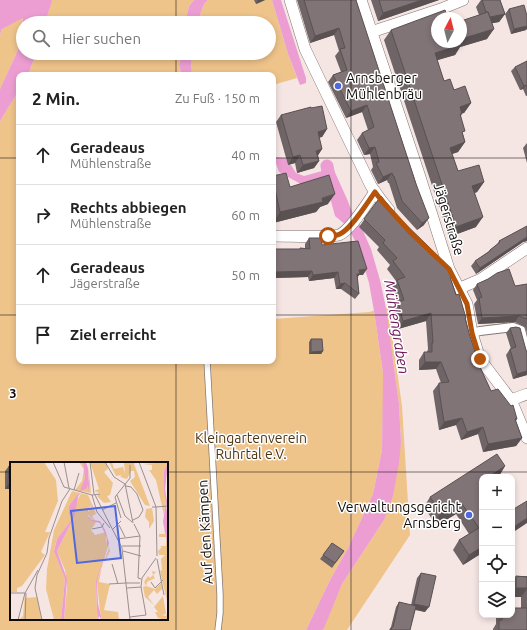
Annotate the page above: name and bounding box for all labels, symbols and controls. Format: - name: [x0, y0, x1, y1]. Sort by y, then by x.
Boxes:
- north arrow: [431, 12, 467, 48]
- search box: [16, 16, 276, 60]
- icon: search: [30, 27, 52, 49]
- text: Hier suchen: [62, 30, 141, 47]
- place label: Arnsberger Mühlenbräu: [346, 70, 422, 102]
- marker: Arnsberger Mühlenbräu: [333, 81, 343, 91]
- text: 2 Min.: [32, 89, 80, 108]
- text: Zu Fuß · 150 m: [175, 91, 260, 105]
- text: Geradeaus: [70, 139, 145, 156]
- icon: ahead: [32, 144, 54, 166]
- text: 40 m: [231, 148, 260, 162]
- text: Mühlenstraße: [70, 156, 152, 170]
- street label: Jägerstraße: [430, 181, 468, 257]
- text: Rechts abbiegen: [70, 199, 187, 216]
- icon: right: [32, 204, 54, 226]
- text: 60 m: [231, 208, 260, 222]
- text: Mühlenstraße: [70, 216, 152, 230]
- route start: [319, 227, 337, 245]
- text: Geradeaus: [70, 259, 145, 276]
- icon: ahead: [32, 264, 54, 286]
- text: 50 m: [231, 268, 260, 282]
- text: Jägerstraße: [70, 276, 140, 290]
- water label: Mühlengraben: [381, 279, 413, 375]
- icon: arrive: [32, 324, 54, 346]
- text: Ziel erreicht: [70, 326, 156, 343]
- route end: [471, 350, 489, 368]
- text: 3: [9, 386, 17, 400]
- park label: Kleingartenverein Ruhrtal e.V.: [195, 430, 307, 462]
- inset map: [10, 462, 168, 620]
- map controls: [479, 474, 515, 618]
- button: +: [479, 474, 515, 510]
- street label: Auf den Kämpen: [194, 479, 216, 585]
- place label: Verwaltungsgericht Arnsberg: [337, 499, 461, 531]
- marker: Verwaltungsgericht Arnsberg: [464, 510, 474, 520]
- button: −: [479, 510, 515, 546]
- button: locate: [479, 546, 515, 582]
- button: layers: [479, 582, 515, 618]

